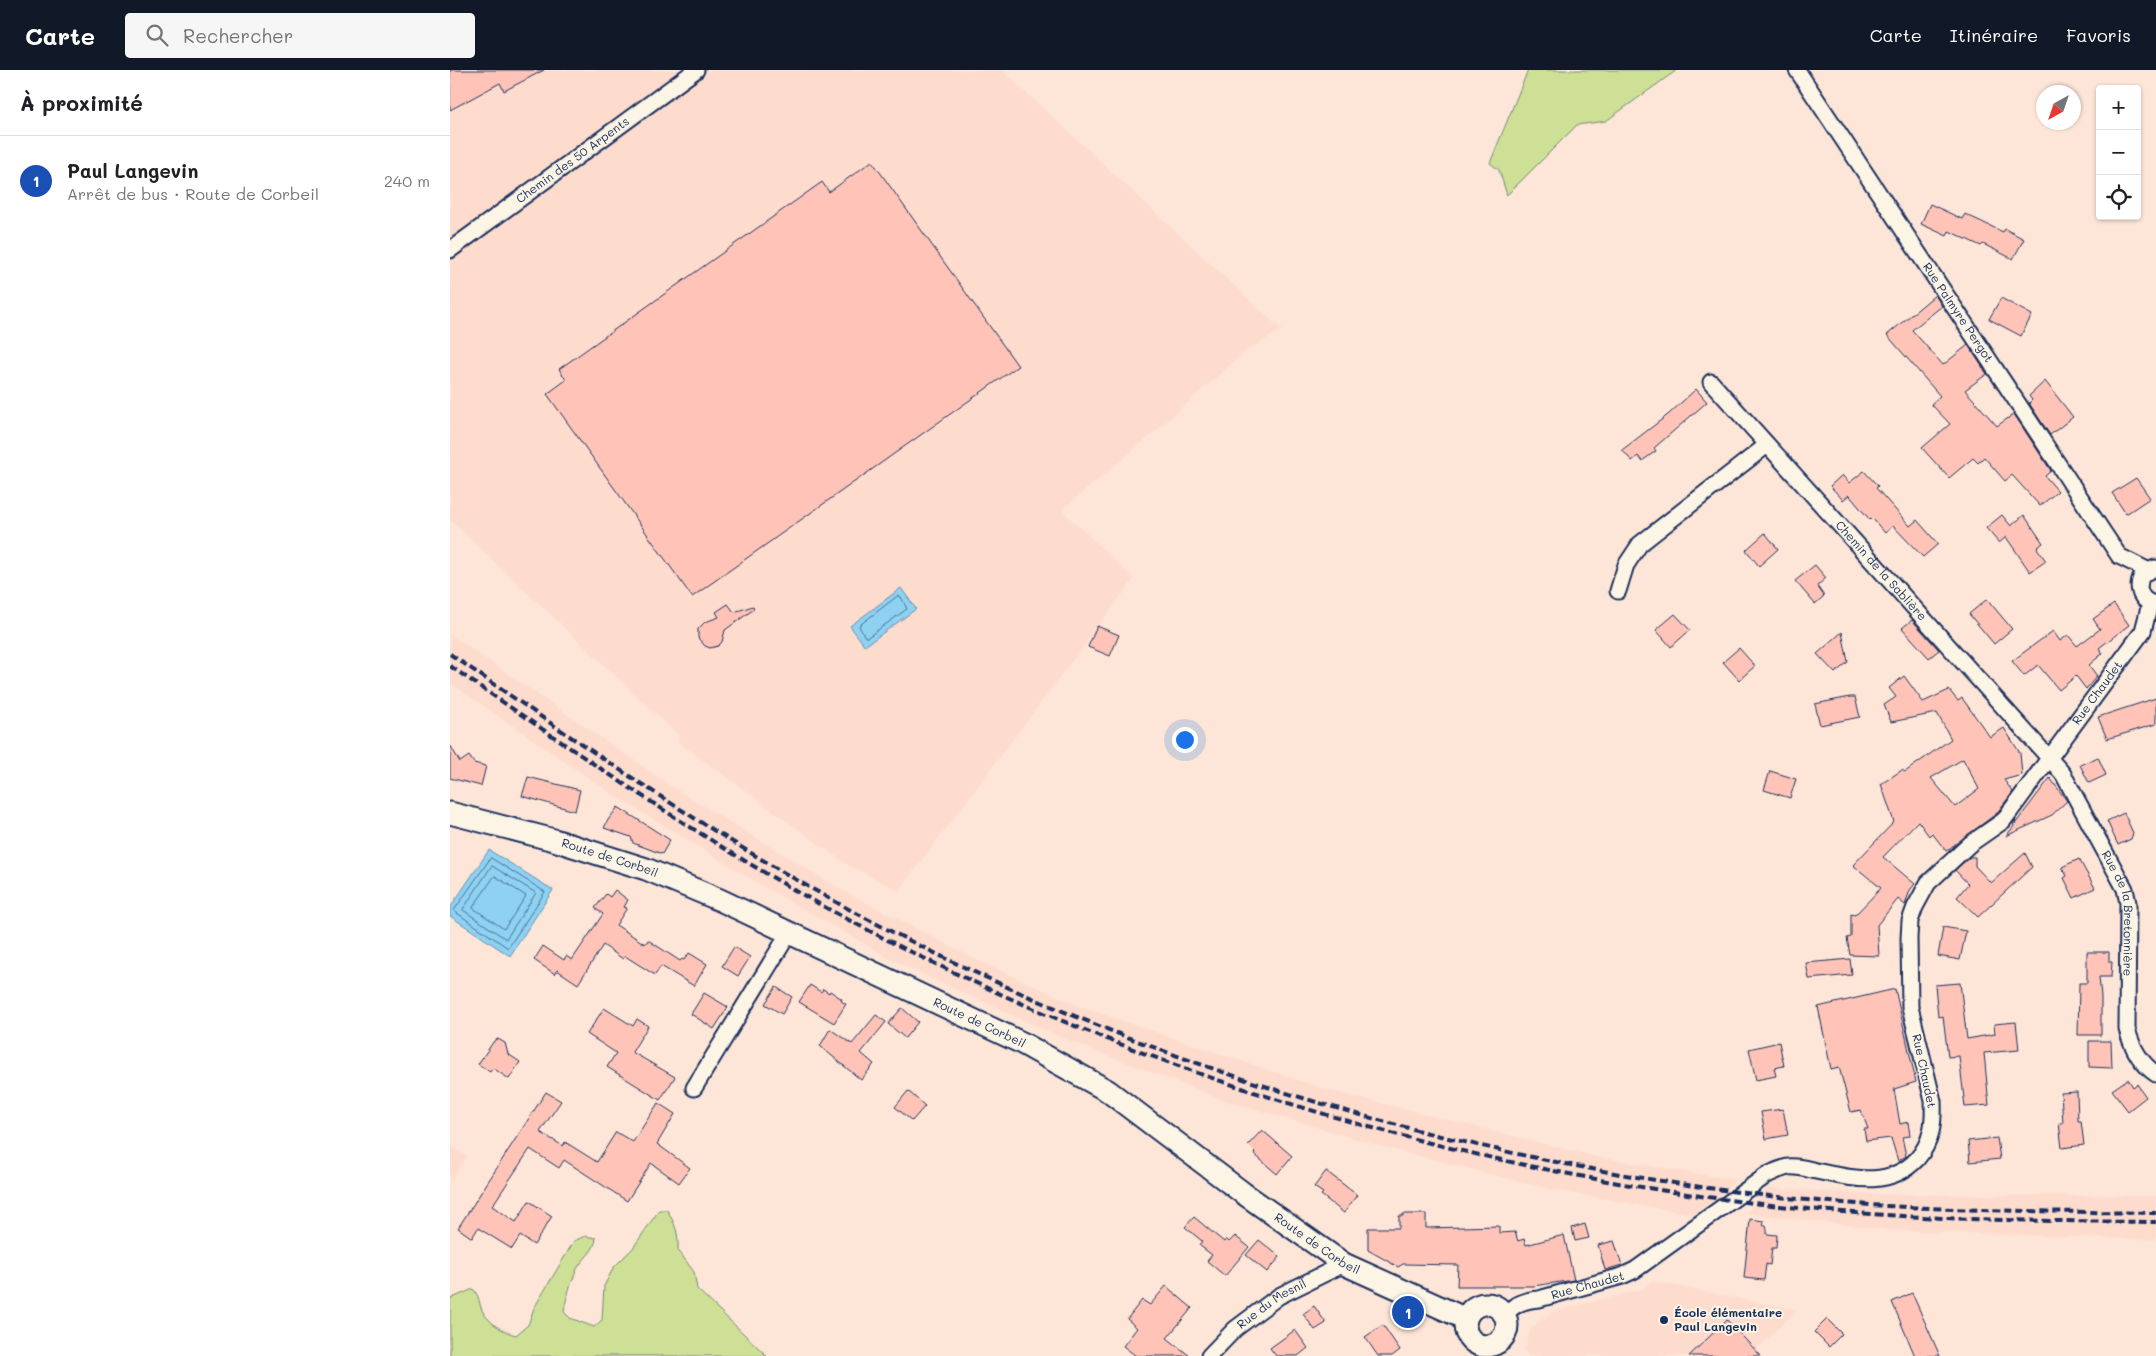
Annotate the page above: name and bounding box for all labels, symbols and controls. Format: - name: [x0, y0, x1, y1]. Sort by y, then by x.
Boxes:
- search box: [125, 13, 475, 58]
- text: Carte: [25, 20, 95, 51]
- icon: search: [143, 21, 171, 49]
- text: Rechercher: [183, 23, 293, 48]
- text: Carte: [1870, 23, 1922, 47]
- text: Itinéraire: [1950, 23, 2038, 47]
- text: Favoris: [2066, 23, 2131, 47]
- north arrow: [2036, 85, 2081, 130]
- map controls: [2096, 85, 2141, 220]
- button: +: [2096, 85, 2141, 130]
- text: À proximité: [20, 89, 143, 116]
- street label: Chemin des 50 Arpents: [512, 113, 632, 206]
- button: −: [2096, 130, 2141, 175]
- text: Paul Langevin: [67, 158, 198, 183]
- text: 1: [32, 170, 40, 191]
- text: 240 m: [384, 170, 430, 191]
- button: locate: [2096, 175, 2141, 220]
- text: Arrêt de bus · Route de Corbeil: [67, 183, 319, 204]
- street label: Rue Palmyre Pergot: [1920, 259, 1997, 365]
- street label: Chemin de la Sablière: [1832, 517, 1931, 624]
- street label: Rue Chaudet: [2068, 657, 2125, 727]
- your location: [1172, 727, 1198, 753]
- street label: Route de Corbeil: [560, 834, 661, 880]
- street label: Rue de la Bretonnière: [2099, 847, 2137, 976]
- street label: Route de Corbeil: [931, 993, 1029, 1051]
- street label: Rue Chaudet: [1909, 1032, 1941, 1109]
- street label: Route de Corbeil: [1272, 1209, 1363, 1277]
- street label: Rue Chaudet: [1549, 1267, 1626, 1302]
- street label: Rue du Mesnil: [1233, 1275, 1308, 1332]
- pin: 1: [1392, 1293, 1424, 1331]
- place label: École élémentaire Paul Langevin: [1674, 1304, 1782, 1334]
- marker: École élémentaire Paul Langevin: [1658, 1314, 1670, 1326]

